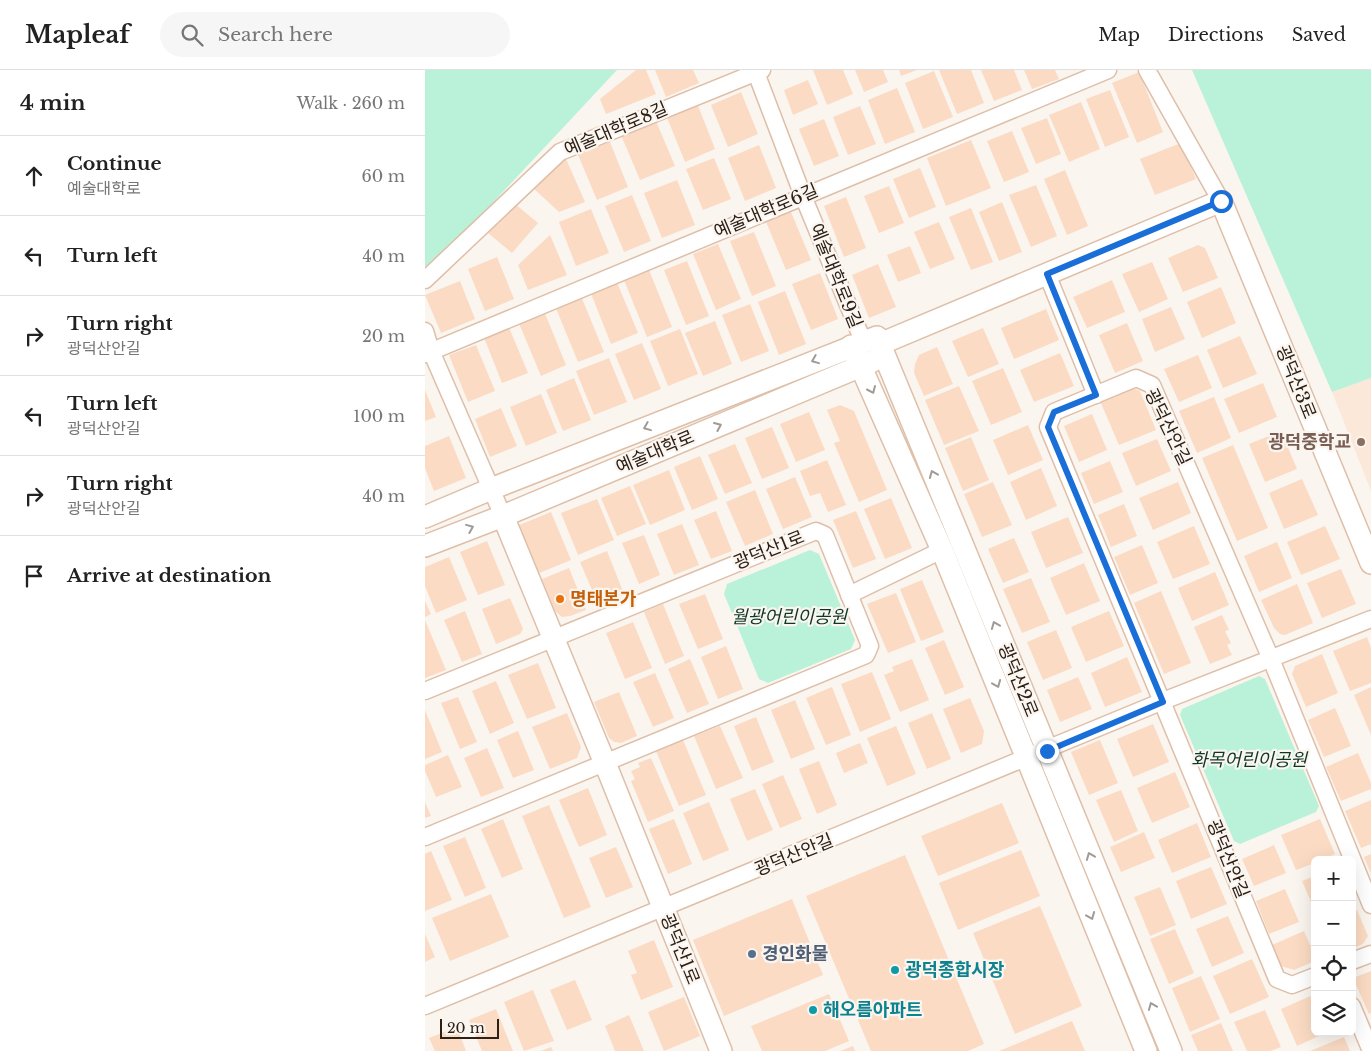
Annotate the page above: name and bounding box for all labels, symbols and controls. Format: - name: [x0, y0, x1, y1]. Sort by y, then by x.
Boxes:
- search box: [160, 12, 510, 57]
- text: Mapleaf: [25, 20, 130, 49]
- icon: search: [178, 21, 206, 49]
- text: Search here: [218, 23, 333, 46]
- text: Map: [1098, 24, 1140, 46]
- text: Directions: [1168, 24, 1264, 46]
- text: Saved: [1292, 24, 1346, 46]
- text: 4 min: [20, 90, 86, 116]
- text: Walk · 260 m: [297, 93, 405, 113]
- street label: 예술대학로8길: [561, 97, 671, 161]
- text: Continue: [67, 152, 162, 175]
- icon: ahead: [20, 162, 48, 190]
- text: 60 m: [362, 166, 405, 186]
- text: 예술대학로: [67, 178, 141, 198]
- street label: 예술대학로6길: [711, 179, 821, 243]
- route start: [1210, 190, 1233, 213]
- street label: 예술대학로9길: [805, 220, 867, 332]
- icon: left: [20, 242, 48, 270]
- text: Turn left: [67, 244, 158, 267]
- text: 40 m: [362, 246, 405, 266]
- text: Turn right: [67, 312, 173, 335]
- icon: right: [20, 322, 48, 350]
- text: 20 m: [362, 326, 405, 346]
- text: 광덕산안길: [67, 338, 141, 358]
- street label: 광덕산3로: [1271, 342, 1321, 422]
- one-way arrow: [811, 354, 820, 365]
- one-way arrow: [865, 385, 876, 394]
- street label: 광덕산안길: [1140, 385, 1196, 469]
- text: Turn left: [67, 392, 158, 415]
- icon: left: [20, 402, 48, 430]
- text: 100 m: [353, 406, 405, 426]
- text: 광덕산안길: [67, 418, 141, 438]
- one-way arrow: [644, 421, 652, 431]
- one-way arrow: [713, 422, 722, 433]
- street label: 예술대학로: [613, 426, 697, 478]
- place label: 광덕중학교: [1268, 431, 1351, 453]
- marker: 광덕중학교: [1355, 436, 1367, 448]
- one-way arrow: [929, 470, 940, 479]
- text: Turn right: [67, 472, 173, 495]
- icon: right: [20, 482, 48, 510]
- text: 40 m: [362, 486, 405, 506]
- text: 광덕산안길: [67, 498, 141, 518]
- one-way arrow: [465, 524, 474, 535]
- street label: 광덕산1로: [730, 526, 808, 574]
- icon: arrive: [20, 562, 48, 590]
- text: Arrive at destination: [67, 564, 271, 587]
- place label: 명태본가: [570, 588, 637, 610]
- marker: 명태본가: [554, 593, 566, 605]
- park label: 월광어린이공원: [731, 606, 848, 628]
- one-way arrow: [991, 621, 1001, 629]
- street label: 광덕산2로: [993, 640, 1043, 720]
- one-way arrow: [991, 680, 1001, 688]
- route end: [1036, 740, 1059, 763]
- park label: 화목어린이공원: [1191, 749, 1308, 771]
- street label: 광덕산안길: [1202, 816, 1254, 902]
- street label: 광덕산안길: [751, 829, 837, 881]
- one-way arrow: [1086, 852, 1096, 861]
- map controls: [1311, 856, 1356, 1036]
- button: +: [1311, 856, 1356, 901]
- button: −: [1311, 901, 1356, 946]
- street label: 광덕산1로: [656, 910, 704, 988]
- one-way arrow: [1085, 911, 1096, 920]
- place label: 경인화물: [762, 943, 828, 965]
- button: locate: [1311, 946, 1356, 991]
- marker: 경인화물: [746, 948, 758, 960]
- place label: 광덕종합시장: [905, 959, 1005, 981]
- marker: 광덕종합시장: [889, 964, 901, 976]
- button: layers: [1311, 991, 1356, 1036]
- place label: 해오름아파트: [823, 999, 922, 1021]
- one-way arrow: [1148, 1002, 1158, 1011]
- marker: 해오름아파트: [807, 1004, 819, 1016]
- scale bar: [440, 1016, 499, 1039]
- text: 20 m: [447, 1019, 485, 1037]

